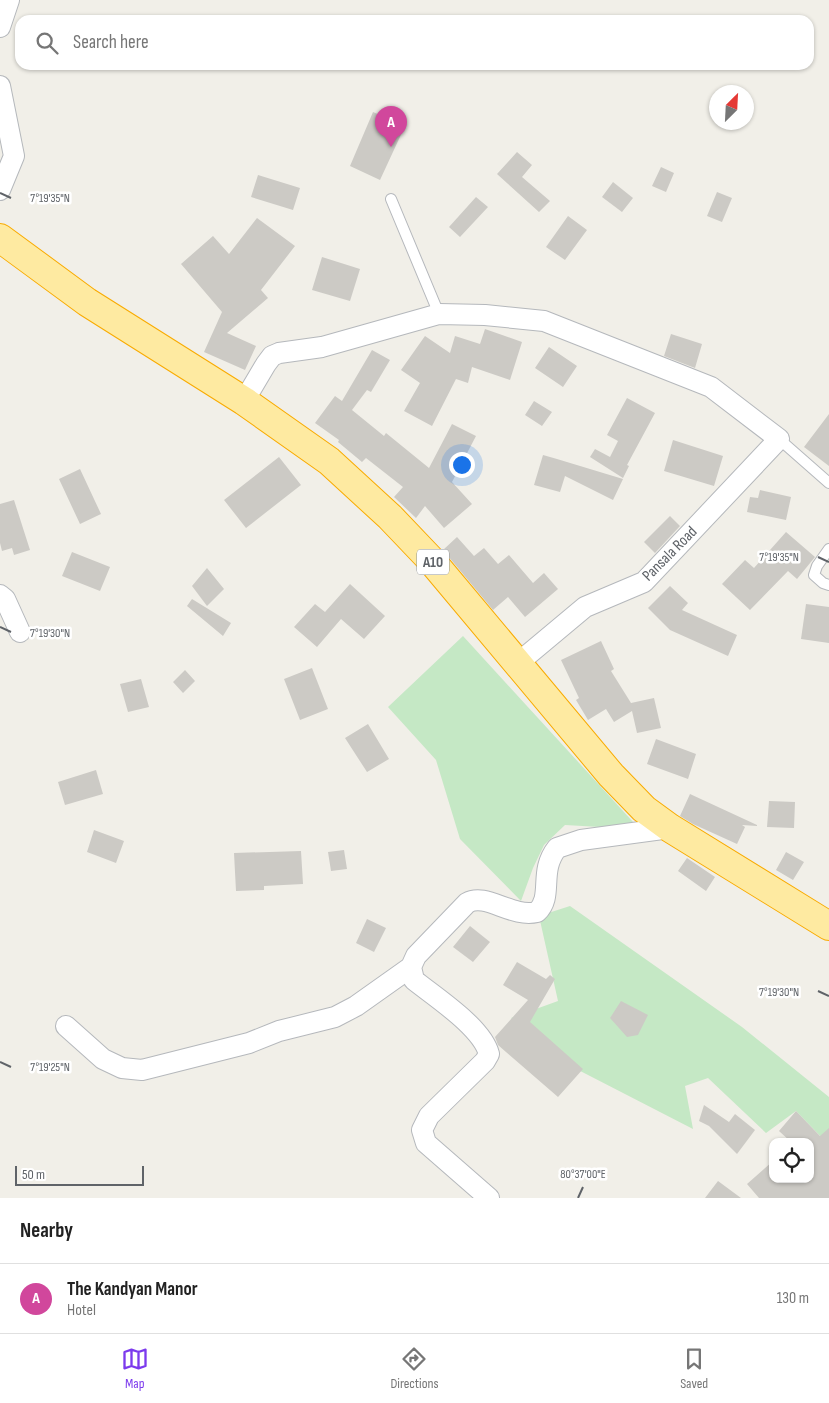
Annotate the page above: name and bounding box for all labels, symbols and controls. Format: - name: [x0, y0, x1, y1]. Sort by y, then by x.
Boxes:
- search box: [15, 15, 814, 70]
- icon: search: [33, 29, 61, 57]
- text: Search here: [73, 31, 149, 54]
- north arrow: [709, 85, 754, 130]
- pin: A: [375, 106, 407, 147]
- text: 7°19'35"N: [30, 191, 70, 206]
- your location: [449, 452, 475, 478]
- street label: Pansala Road: [639, 523, 701, 585]
- road number: A10: [417, 550, 449, 574]
- text: 7°19'35"N: [759, 550, 799, 565]
- text: 7°19'30"N: [30, 626, 70, 641]
- text: 7°19'30"N: [759, 985, 799, 1000]
- text: 7°19'25"N: [30, 1060, 70, 1075]
- map controls: [769, 1138, 814, 1183]
- button: locate: [769, 1138, 814, 1183]
- scale bar: [15, 1163, 144, 1186]
- text: 50 m: [22, 1166, 45, 1183]
- text: 80°37'00"E: [560, 1167, 606, 1182]
- text: Nearby: [20, 1218, 73, 1243]
- text: The Kandyan Manor: [67, 1278, 198, 1301]
- text: A: [32, 1289, 40, 1308]
- text: 130 m: [777, 1289, 809, 1308]
- text: Hotel: [67, 1301, 96, 1320]
- tab: Map: [121, 1345, 149, 1392]
- tab: Directions: [390, 1345, 439, 1392]
- tab: Saved: [680, 1345, 708, 1392]

